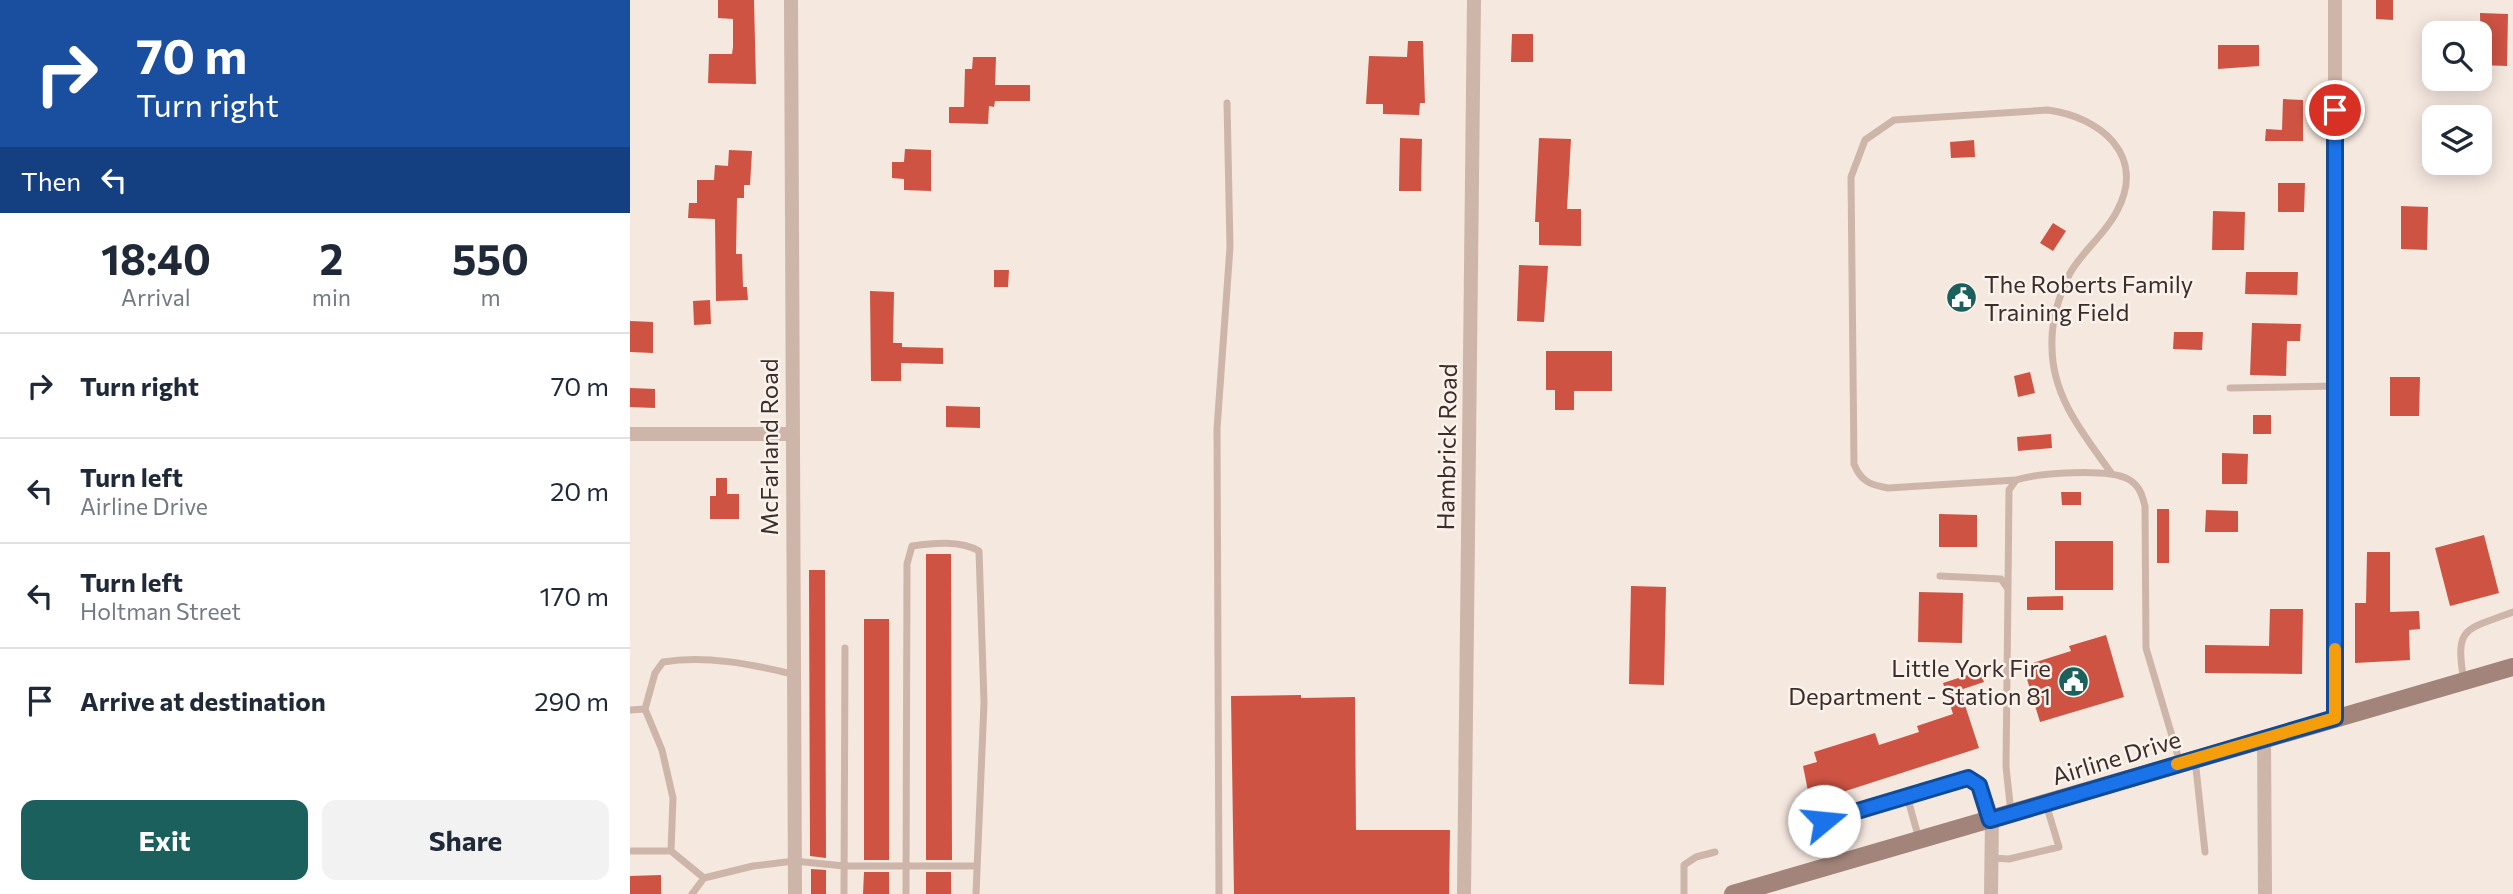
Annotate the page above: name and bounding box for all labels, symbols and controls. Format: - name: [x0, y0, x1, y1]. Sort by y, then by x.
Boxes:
- map controls: [2422, 21, 2492, 175]
- button: search: [2422, 21, 2492, 91]
- text: 70 m: [136, 24, 247, 84]
- icon: right: [21, 28, 112, 119]
- pin: [2305, 80, 2365, 140]
- text: Turn right: [136, 84, 279, 124]
- icon: arrive: [2316, 91, 2354, 129]
- button: layers: [2422, 105, 2492, 175]
- icon: left: [95, 161, 133, 199]
- text: Then: [21, 165, 81, 196]
- text: 18:40: [101, 232, 211, 284]
- text: 2: [319, 232, 343, 284]
- text: 550: [452, 232, 529, 284]
- place label: The Roberts Family Training Field: [1984, 269, 2193, 326]
- public building icon: The Roberts Family Training Field: [1944, 280, 1978, 314]
- text: Arrival: [121, 283, 191, 311]
- text: min: [312, 283, 351, 311]
- text: m: [480, 283, 501, 311]
- street label: McFarland Road: [754, 358, 783, 536]
- street label: Hambrick Road: [1430, 363, 1462, 531]
- icon: right: [21, 367, 59, 405]
- text: Turn right: [80, 370, 199, 401]
- text: 70 m: [551, 370, 609, 401]
- text: Turn left: [80, 461, 183, 492]
- icon: left: [21, 472, 59, 510]
- text: 20 m: [550, 475, 609, 506]
- text: Airline Drive: [80, 492, 208, 520]
- text: Turn left: [80, 566, 183, 597]
- icon: left: [21, 577, 59, 615]
- text: 170 m: [540, 580, 609, 611]
- text: Holtman Street: [80, 597, 241, 625]
- place label: Little York Fire Department - Station 81: [1788, 653, 2051, 710]
- public building icon: Little York Fire Department - Station 81: [2057, 664, 2091, 698]
- icon: arrive: [21, 682, 59, 720]
- text: Arrive at destination: [80, 685, 326, 716]
- text: 290 m: [534, 685, 609, 716]
- street label: Airline Drive: [2048, 724, 2184, 790]
- position arrow: [1787, 784, 1861, 858]
- button: Exit: [21, 800, 308, 880]
- button: Share: [322, 800, 609, 880]

